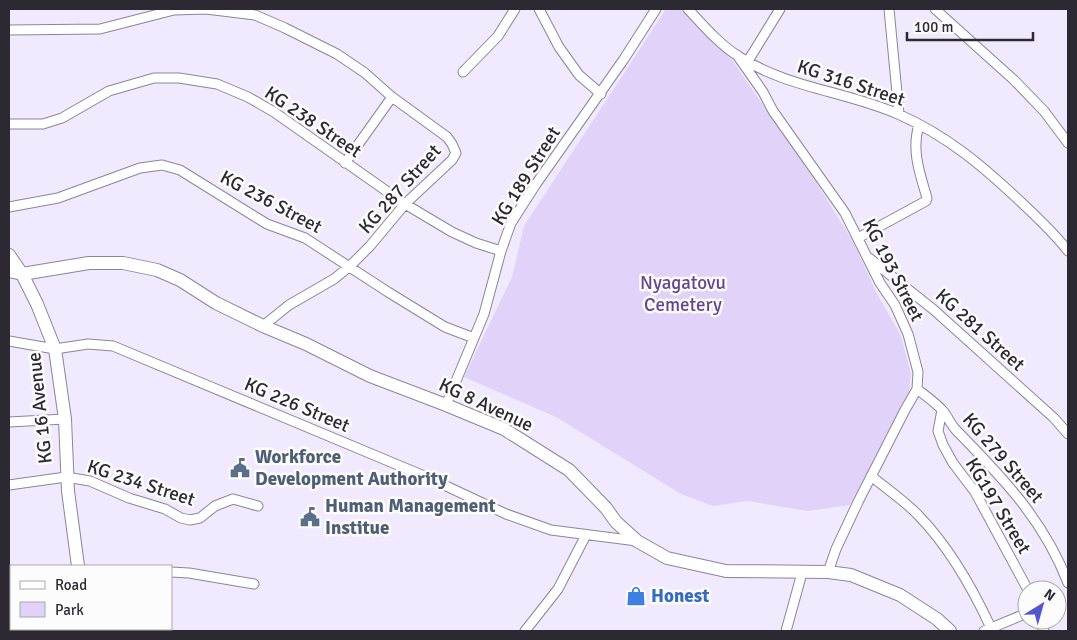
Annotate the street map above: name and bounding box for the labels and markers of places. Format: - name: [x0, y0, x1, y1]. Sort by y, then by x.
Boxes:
- place label: Workforce Development Authority: [255, 445, 448, 491]
- public building icon: Workforce Development Authority: [229, 457, 251, 479]
- place label: Human Management Institue: [325, 494, 496, 540]
- public building icon: Human Management Institue: [299, 506, 321, 528]
- place label: Honest: [651, 584, 709, 608]
- shop icon: Honest: [625, 585, 647, 607]

